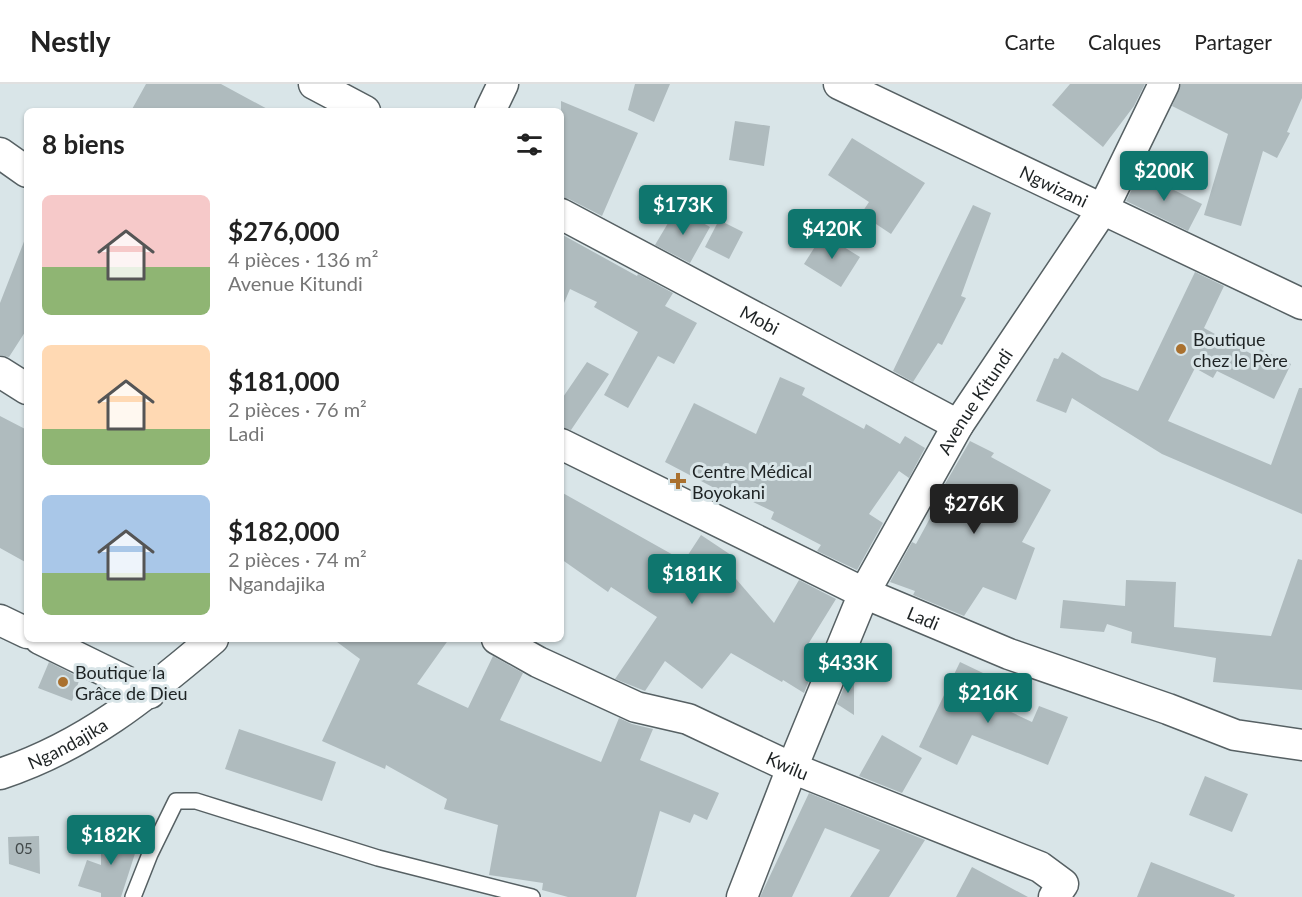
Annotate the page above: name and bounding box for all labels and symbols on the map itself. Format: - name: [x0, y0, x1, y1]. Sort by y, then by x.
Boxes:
- pin: $200K: [1122, 151, 1206, 202]
- street label: Ngwizani: [1016, 161, 1092, 212]
- pin: $173K: [641, 185, 725, 236]
- pin: $420K: [790, 209, 874, 260]
- street label: Mobi: [736, 300, 783, 339]
- place label: Boutique chez le Père: [1193, 328, 1288, 371]
- marker: Boutique chez le Père: [1174, 342, 1188, 356]
- street label: Avenue Kitundi: [933, 344, 1017, 458]
- place label: Centre Médical Boyokani: [692, 460, 812, 503]
- marker: Centre Médical Boyokani: [669, 472, 687, 490]
- pin: $276K: [932, 484, 1016, 535]
- pin: $181K: [650, 554, 734, 605]
- street label: Ladi: [904, 601, 943, 634]
- pin: $433K: [806, 643, 890, 694]
- place label: Boutique la Grâce de Dieu: [75, 661, 187, 704]
- pin: $216K: [946, 673, 1030, 724]
- marker: Boutique la Grâce de Dieu: [56, 675, 70, 689]
- street label: Ngandajika: [24, 713, 112, 774]
- street label: Kwilu: [763, 746, 812, 784]
- pin: $182K: [69, 815, 153, 866]
- house number: 05: [15, 839, 33, 857]

